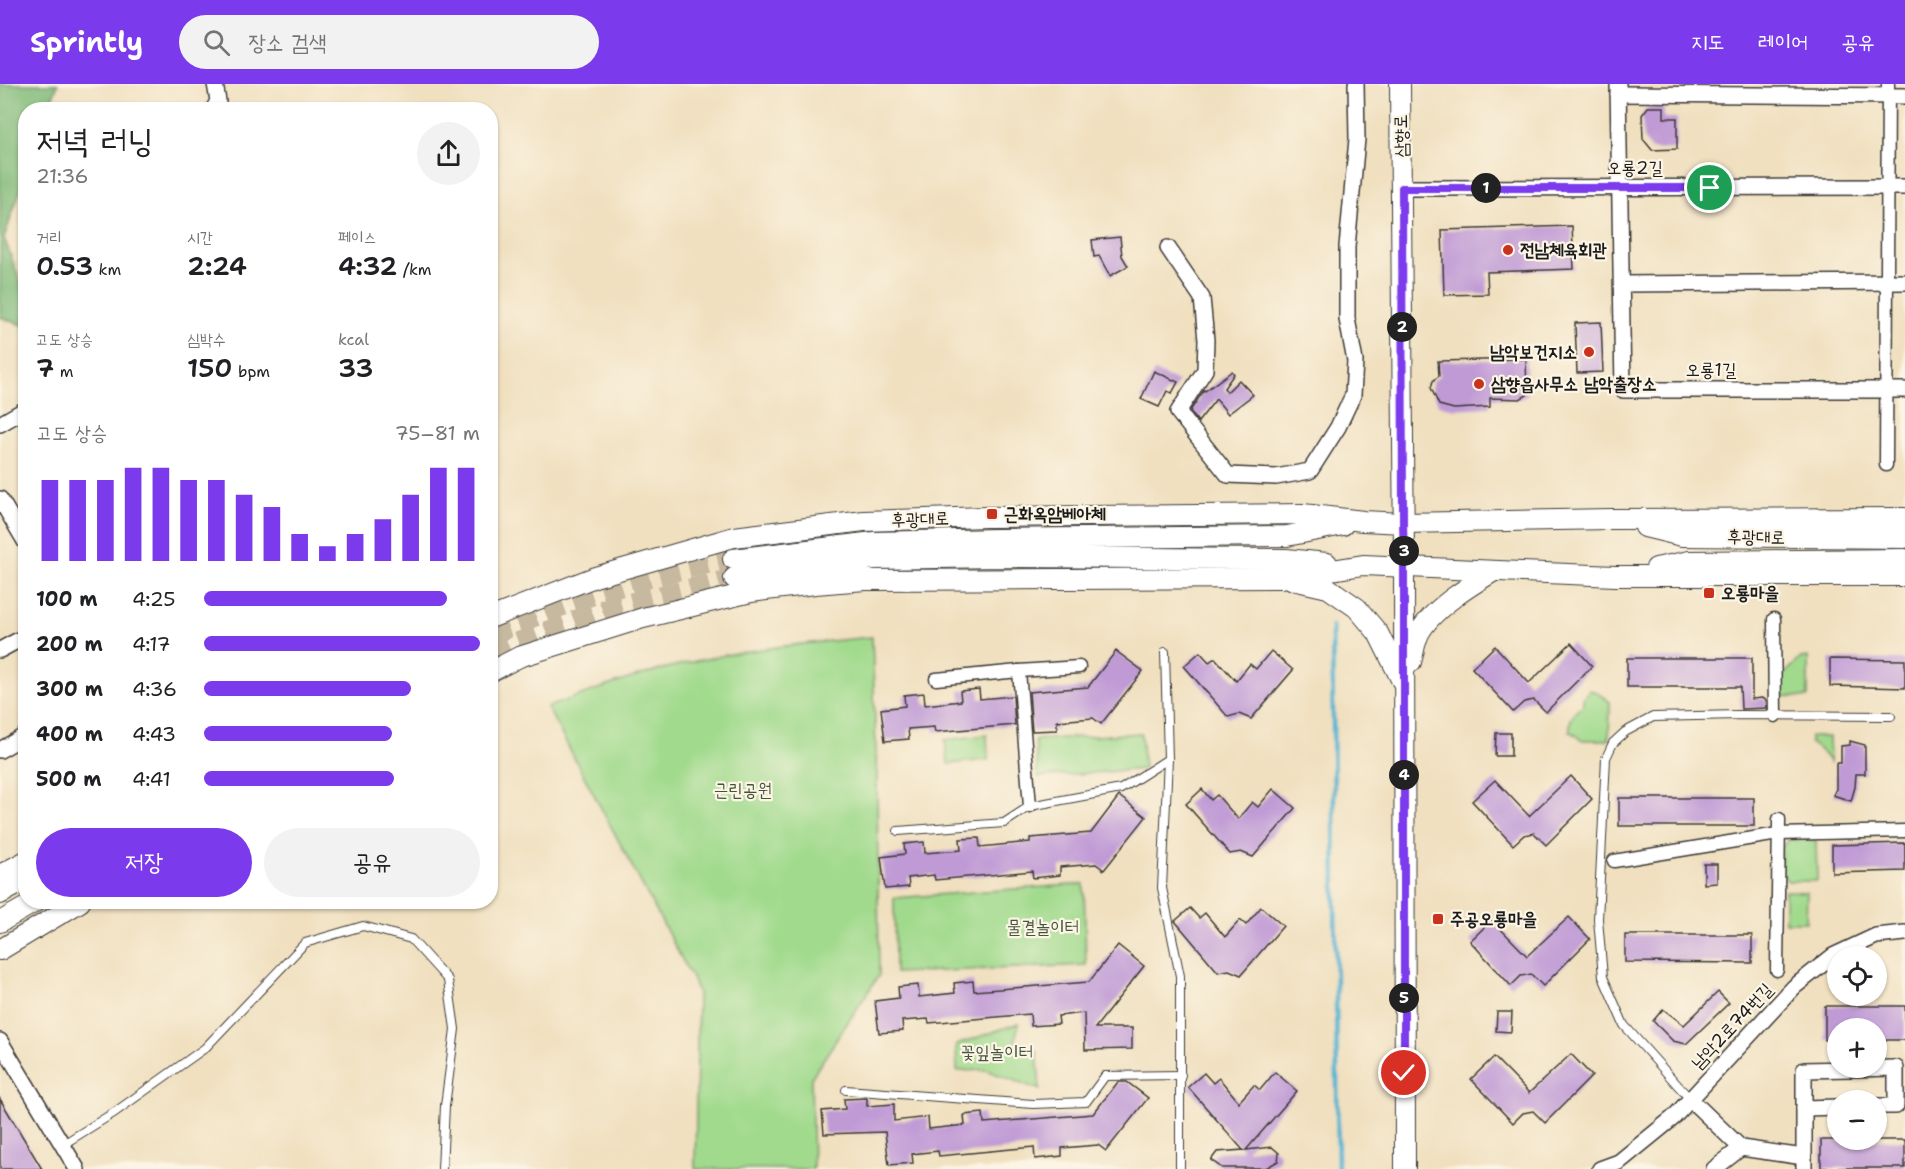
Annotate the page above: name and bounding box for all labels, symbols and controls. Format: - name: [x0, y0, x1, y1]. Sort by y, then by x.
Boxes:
- search box: [179, 15, 599, 69]
- text: Sprintly: [30, 23, 143, 61]
- icon: search: [200, 26, 233, 59]
- text: 장소 검색: [248, 28, 326, 57]
- text: 지도: [1691, 28, 1725, 56]
- text: 레이어: [1758, 28, 1808, 56]
- text: 공유: [1841, 28, 1875, 56]
- street label: 삼향로: [1389, 114, 1413, 158]
- text: 저녁 러닝: [36, 118, 154, 163]
- button: share: [417, 122, 480, 185]
- street label: 오룡2길: [1607, 156, 1664, 180]
- pin: [1684, 162, 1735, 213]
- text: 21:36: [36, 163, 89, 189]
- icon: arrive: [1693, 171, 1726, 204]
- pin: 1: [1471, 173, 1501, 203]
- text: 1: [1482, 177, 1490, 198]
- text: 거리: [36, 227, 62, 248]
- text: 시간: [187, 227, 213, 248]
- text: 페이스: [338, 227, 377, 248]
- place label: 전남체육회관: [1520, 238, 1607, 262]
- marker: 전남체육회관: [1501, 243, 1515, 257]
- text: 0.53: [36, 248, 93, 283]
- text: 2:24: [187, 248, 247, 283]
- text: 4:32: [338, 248, 397, 283]
- text: km: [93, 259, 121, 280]
- text: /km: [397, 259, 432, 280]
- pin: 2: [1387, 312, 1417, 342]
- text: 2: [1396, 316, 1408, 337]
- text: 고도 상승: [36, 329, 93, 350]
- text: 심박수: [187, 329, 226, 350]
- text: kcal: [338, 329, 369, 350]
- place label: 남악보건지소: [1490, 340, 1577, 364]
- marker: 남악보건지소: [1582, 345, 1596, 359]
- text: 7: [36, 350, 54, 385]
- text: 150: [187, 350, 233, 385]
- text: 33: [338, 350, 373, 385]
- street label: 오룡1길: [1686, 358, 1737, 382]
- text: m: [54, 361, 73, 382]
- text: bpm: [233, 361, 270, 382]
- place label: 삼향읍사무소 남악출장소: [1491, 372, 1657, 396]
- marker: 삼향읍사무소 남악출장소: [1472, 377, 1486, 391]
- text: 고도 상승: [36, 420, 107, 446]
- text: 75–81 m: [395, 420, 480, 446]
- place label: 근화옥암베아체: [1004, 502, 1106, 526]
- street label: 후광대로: [891, 506, 949, 532]
- marker: 근화옥암베아체: [985, 507, 999, 521]
- street label: 후광대로: [1727, 524, 1785, 550]
- pin: 3: [1389, 536, 1419, 566]
- text: 3: [1398, 540, 1410, 561]
- place label: 오룡마을: [1721, 581, 1779, 605]
- text: 100 m: [36, 586, 98, 612]
- text: 4:25: [132, 586, 176, 612]
- marker: 오룡마을: [1702, 586, 1716, 600]
- text: 200 m: [36, 631, 103, 657]
- text: 4:17: [132, 631, 171, 657]
- text: 300 m: [36, 676, 103, 702]
- text: 4:36: [132, 676, 177, 702]
- text: 400 m: [36, 721, 103, 747]
- text: 4:43: [132, 721, 176, 747]
- pin: 4: [1389, 760, 1419, 790]
- text: 4: [1398, 764, 1410, 785]
- text: 500 m: [36, 766, 102, 792]
- text: 4:41: [132, 766, 171, 792]
- park label: 근린공원: [714, 778, 772, 802]
- button: 저장: [36, 828, 252, 897]
- button: 공유: [264, 828, 480, 897]
- place label: 주공오룡마을: [1450, 907, 1537, 931]
- marker: 주공오룡마을: [1431, 912, 1445, 926]
- park label: 물결놀이터: [1007, 915, 1079, 939]
- map controls: [1827, 946, 1887, 1150]
- button: locate: [1827, 946, 1887, 1006]
- street label: 남악2로74번길: [1686, 977, 1778, 1074]
- pin: 5: [1389, 983, 1419, 1013]
- text: 5: [1399, 987, 1409, 1008]
- button: +: [1827, 1018, 1887, 1078]
- park label: 꽃잎놀이터: [961, 1040, 1033, 1064]
- pin: [1378, 1047, 1429, 1098]
- icon: check: [1387, 1056, 1420, 1089]
- button: −: [1827, 1090, 1887, 1150]

